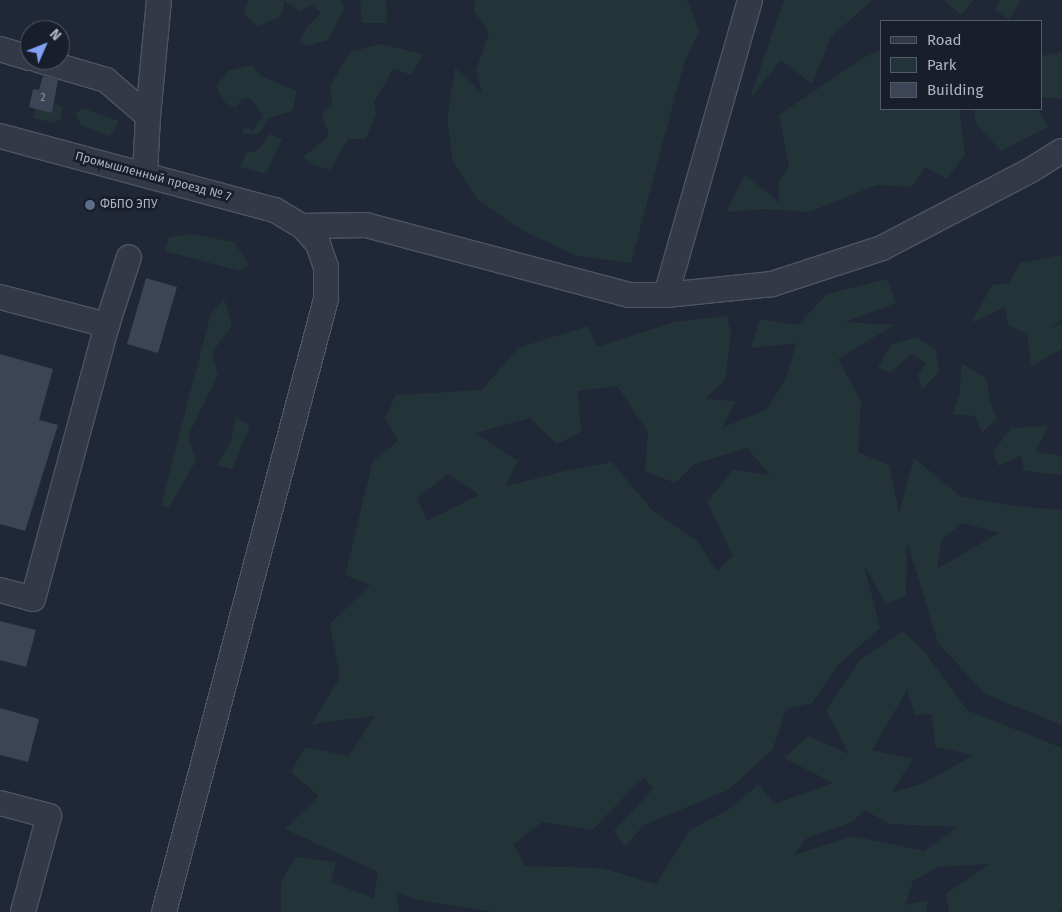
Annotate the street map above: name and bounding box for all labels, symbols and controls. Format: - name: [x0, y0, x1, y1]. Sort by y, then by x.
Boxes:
- north arrow: [20, 20, 70, 70]
- legend: [880, 20, 1042, 110]
- text: N: [46, 26, 65, 44]
- text: Road: [927, 31, 962, 49]
- text: Park: [927, 56, 957, 74]
- text: Building: [927, 81, 983, 99]
- house number: 2: [41, 93, 45, 105]
- street label: Промышленный проезд № 7: [74, 149, 232, 205]
- place label: ФБПО ЭПУ: [100, 198, 157, 212]
- marker: ФБПО ЭПУ: [84, 199, 96, 211]

